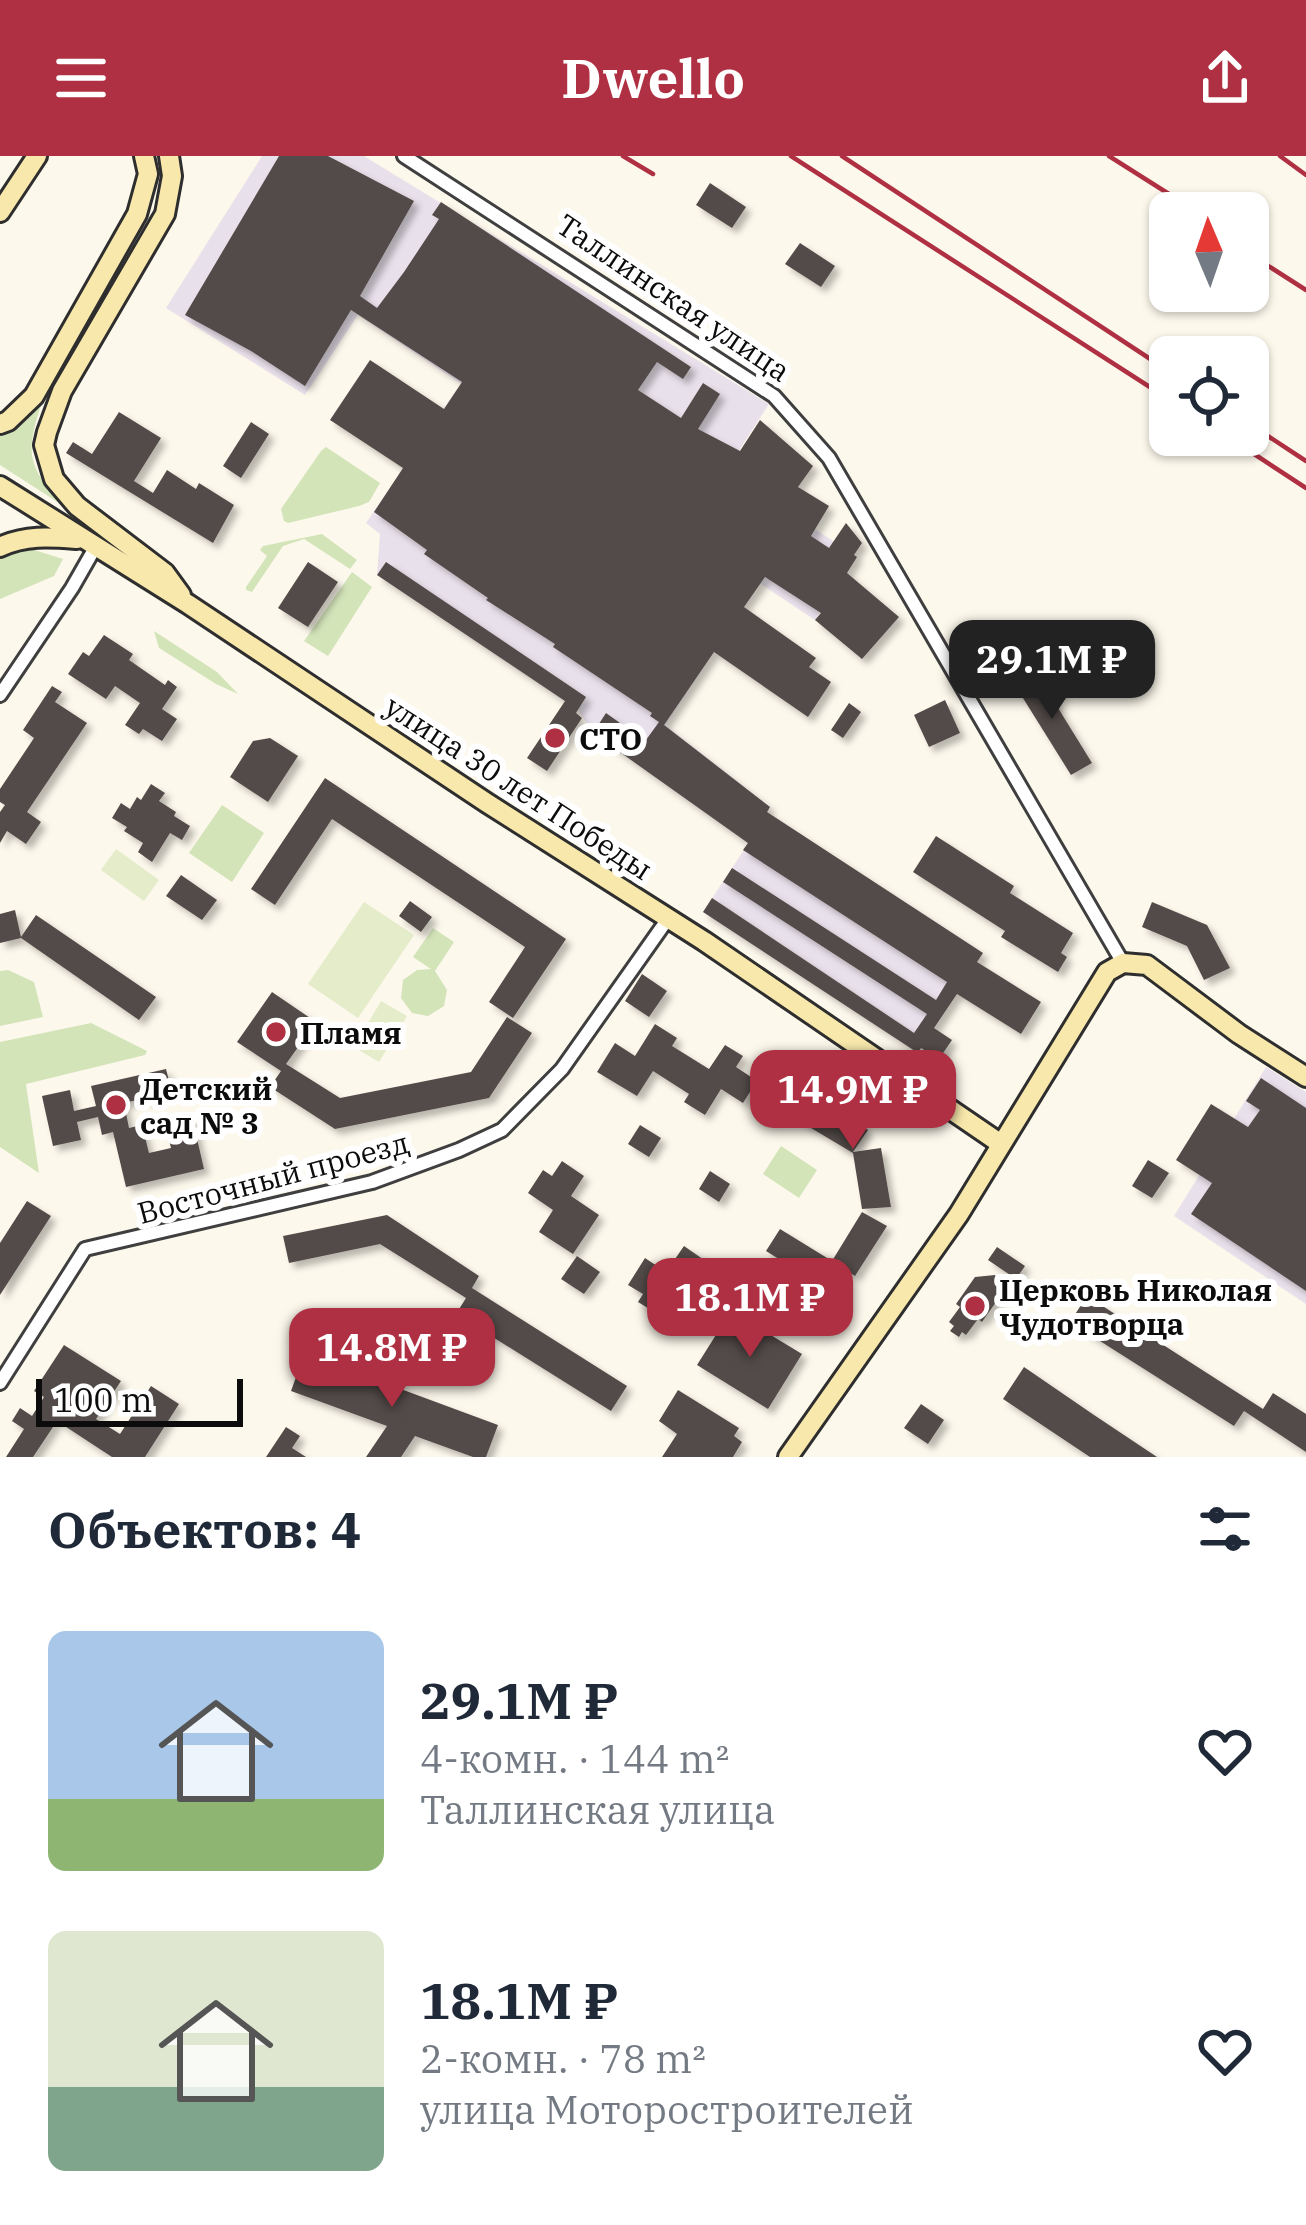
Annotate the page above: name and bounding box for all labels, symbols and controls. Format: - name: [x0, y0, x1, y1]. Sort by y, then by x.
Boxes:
- text: Dwello: [561, 43, 745, 113]
- icon: menu: [48, 45, 114, 111]
- icon: share: [1192, 45, 1258, 111]
- north arrow: [1149, 192, 1269, 312]
- map controls: [1149, 192, 1269, 456]
- street label: Таллинская улица: [550, 204, 798, 390]
- button: locate: [1149, 336, 1269, 456]
- pin: 29.1M ₽: [941, 620, 1163, 722]
- text: 29.1M ₽: [976, 633, 1128, 684]
- street label: улица 30 лет Победы: [378, 686, 660, 888]
- place label: СТО: [579, 719, 642, 758]
- marker: СТО: [542, 725, 568, 751]
- place label: Пламя: [300, 1013, 402, 1052]
- marker: Пламя: [263, 1019, 289, 1045]
- pin: 14.9M ₽: [742, 1050, 964, 1152]
- text: 14.9M ₽: [777, 1063, 929, 1114]
- place label: Детский сад № 3: [140, 1069, 272, 1142]
- marker: Детский сад № 3: [103, 1092, 129, 1118]
- street label: Восточный проезд: [133, 1122, 413, 1232]
- pin: 18.1M ₽: [639, 1258, 861, 1360]
- place label: Церковь Николая Чудотворца: [999, 1270, 1272, 1343]
- text: 18.1M ₽: [674, 1271, 826, 1322]
- marker: Церковь Николая Чудотворца: [962, 1293, 988, 1319]
- pin: 14.8M ₽: [281, 1308, 503, 1410]
- text: 14.8M ₽: [316, 1321, 468, 1372]
- scale bar: [36, 1373, 243, 1426]
- text: 100 m: [54, 1378, 153, 1421]
- text: Объектов: 4: [48, 1496, 361, 1562]
- icon: filters: [1192, 1496, 1258, 1562]
- text: 29.1M ₽: [420, 1667, 619, 1733]
- icon: home: [144, 1679, 288, 1823]
- icon: heart: [1192, 1718, 1258, 1784]
- text: 4-комн. · 144 m²: [420, 1733, 729, 1784]
- text: Таллинская улица: [420, 1784, 775, 1835]
- text: 18.1M ₽: [420, 1967, 619, 2033]
- icon: home: [144, 1979, 288, 2123]
- icon: heart: [1192, 2018, 1258, 2084]
- text: 2-комн. · 78 m²: [420, 2033, 706, 2084]
- text: улица Моторостроителей: [420, 2084, 914, 2135]

